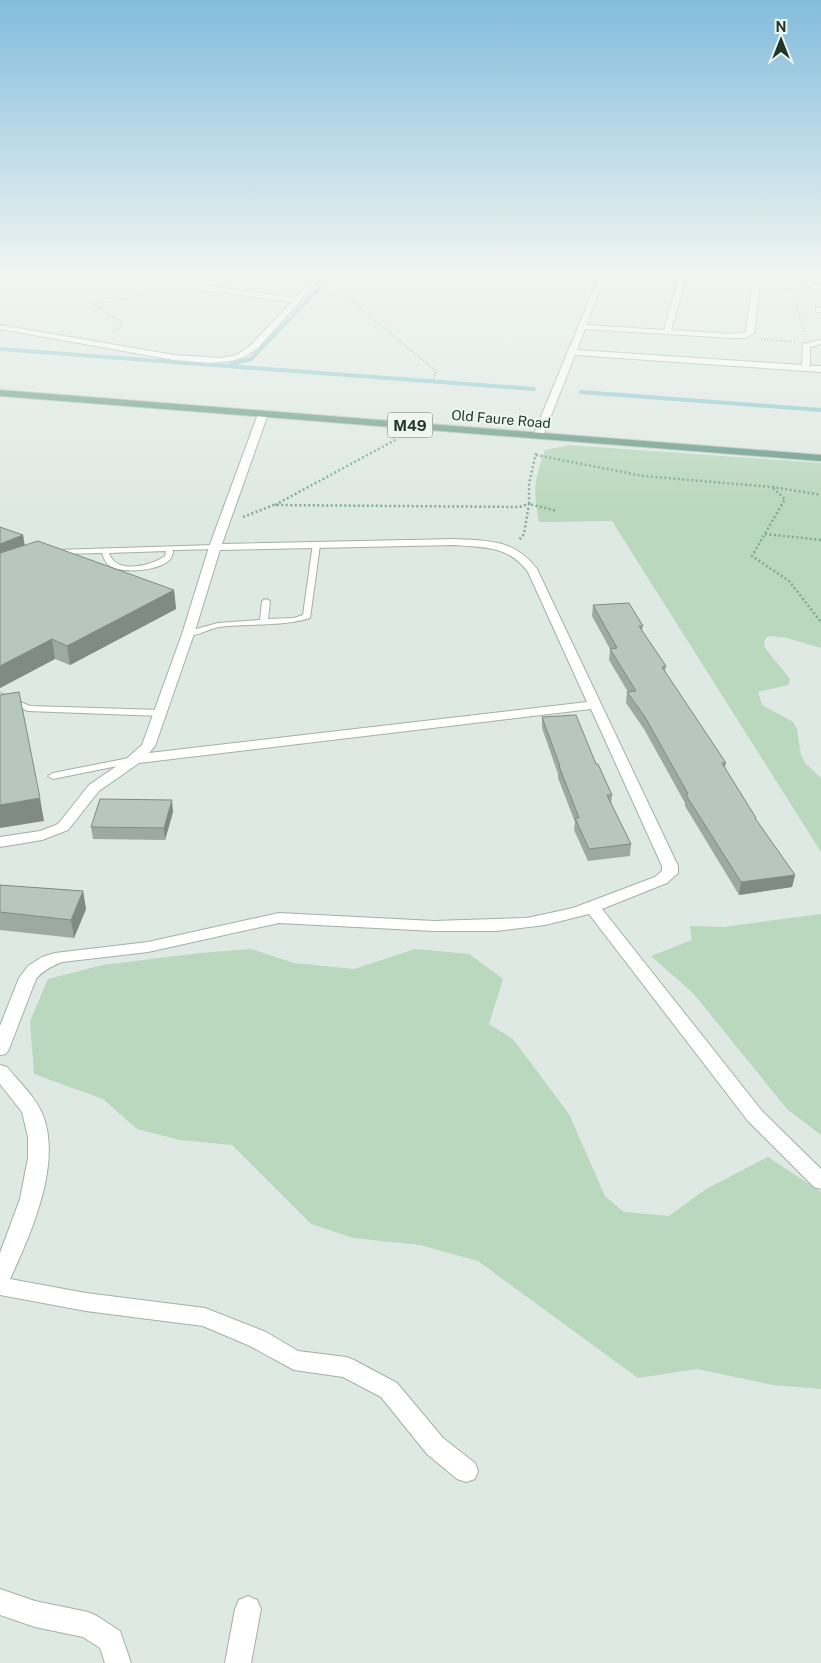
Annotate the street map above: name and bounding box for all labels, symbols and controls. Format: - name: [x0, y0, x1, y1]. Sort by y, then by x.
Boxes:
- north arrow: [756, 15, 806, 65]
- text: N: [776, 19, 786, 35]
- street label: Old Faure Road: [451, 407, 551, 431]
- road number: M49: [388, 412, 432, 438]

